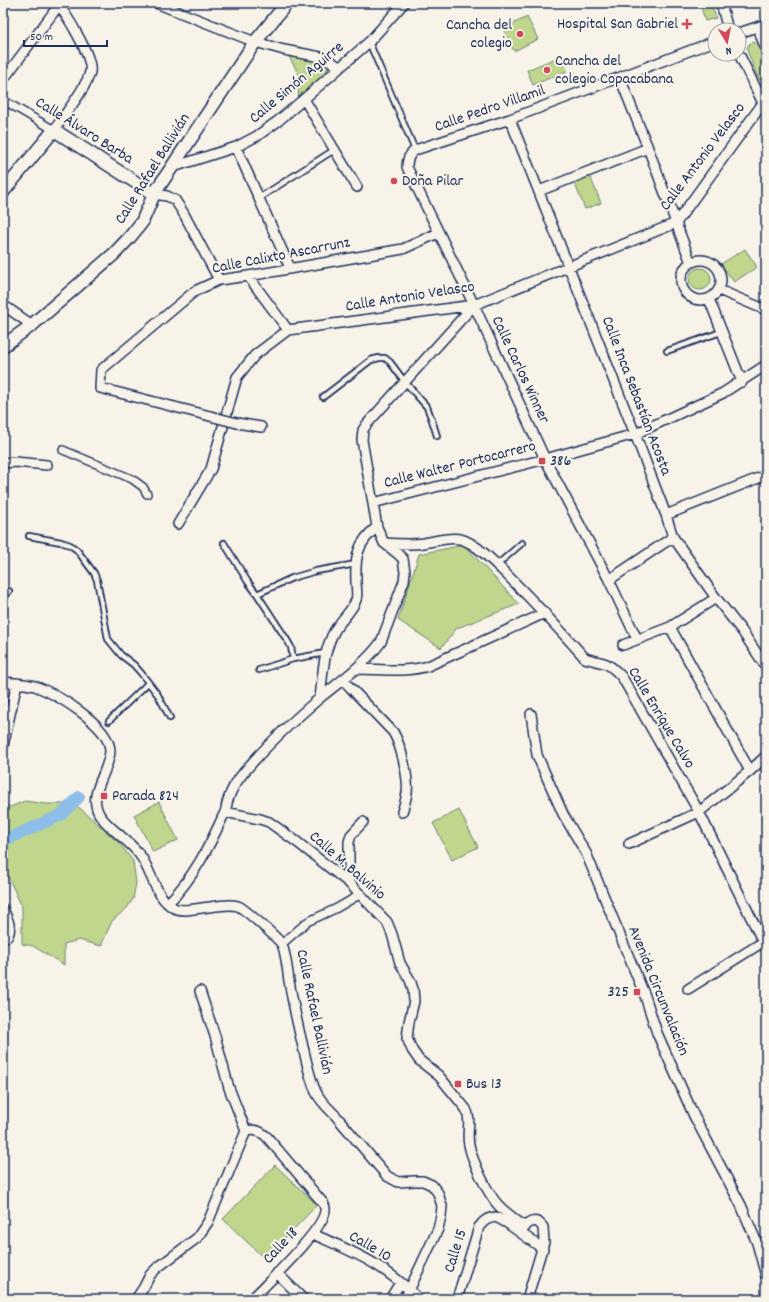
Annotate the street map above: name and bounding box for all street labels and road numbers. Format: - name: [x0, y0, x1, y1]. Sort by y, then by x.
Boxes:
- street label: Calle Simón Aguirre: [245, 36, 349, 130]
- street label: Calle Pedro Villamil: [432, 79, 549, 139]
- street label: Calle Álvaro Barba: [30, 92, 138, 171]
- street label: Calle Antonio Velasco: [655, 98, 751, 216]
- street label: Calle Rafael Ballivián: [110, 109, 196, 229]
- street label: Calle Calixto Ascarrunz: [210, 231, 352, 281]
- street label: Calle Antonio Velasco: [344, 275, 476, 319]
- street label: Calle Carlos Winner: [485, 312, 555, 428]
- street label: Calle Inca Sebastían Acosta: [595, 313, 677, 479]
- street label: Calle Walter Portocarrero: [382, 435, 538, 495]
- street label: Calle Enrique Calvo: [622, 663, 700, 773]
- street label: Calle M. Balvinio: [303, 826, 391, 906]
- street label: Avenida Circunvalación: [621, 923, 695, 1059]
- street label: Calle Rafael Ballivián: [290, 947, 338, 1077]
- street label: Calle 18: [258, 1222, 304, 1270]
- street label: Calle 10: [344, 1226, 396, 1268]
- street label: Calle 15: [438, 1226, 474, 1276]

